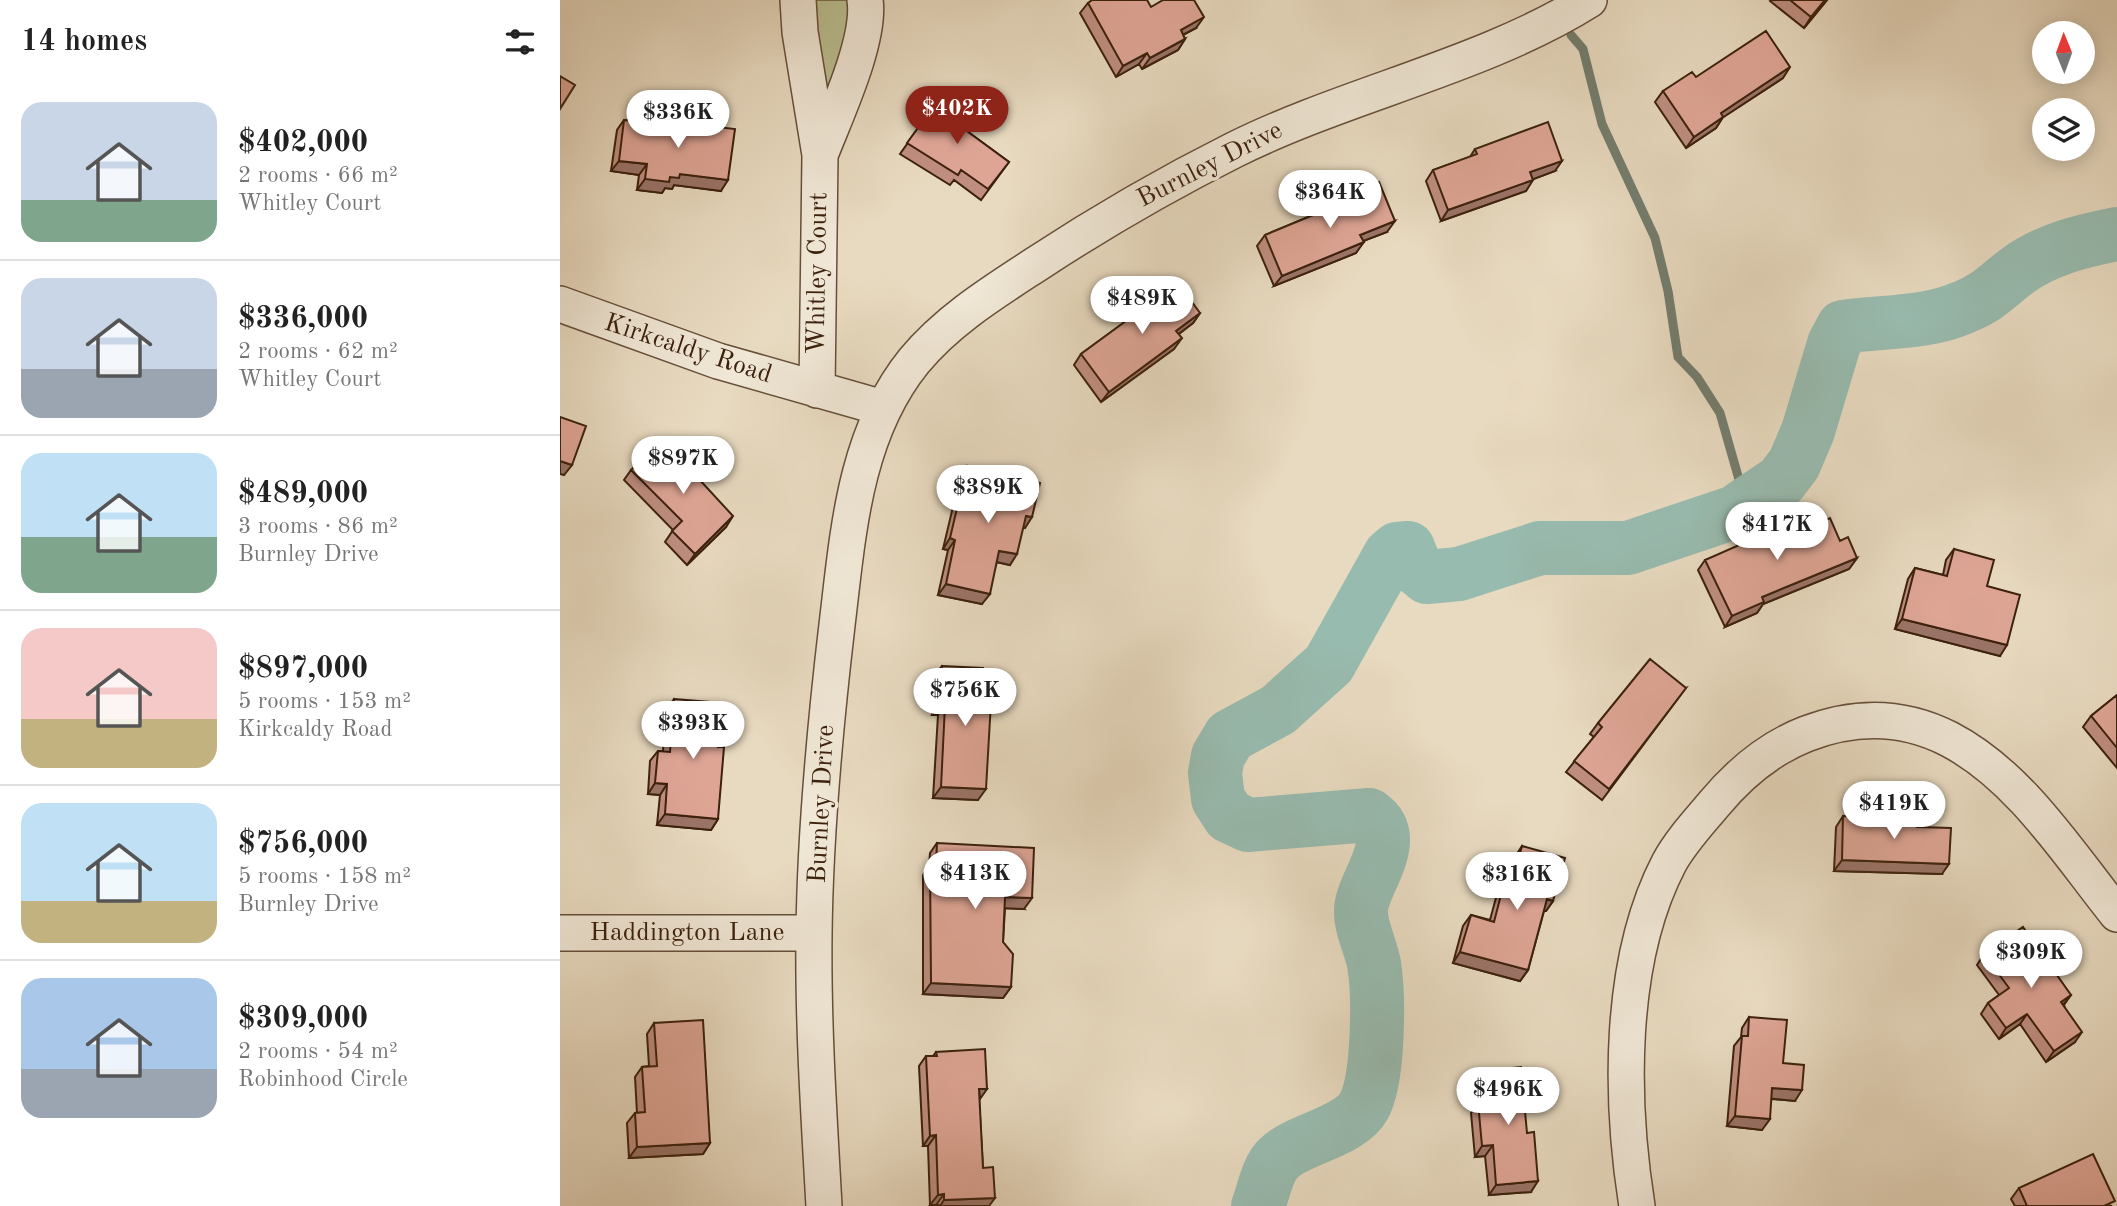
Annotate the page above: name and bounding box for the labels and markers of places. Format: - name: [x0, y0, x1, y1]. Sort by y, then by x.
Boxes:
- pin: $402K: [908, 86, 1006, 146]
- pin: $336K: [629, 90, 727, 150]
- pin: $364K: [1281, 170, 1379, 230]
- pin: $489K: [1093, 276, 1191, 336]
- pin: $897K: [634, 436, 732, 496]
- pin: $389K: [939, 466, 1037, 525]
- pin: $417K: [1728, 503, 1826, 562]
- pin: $756K: [916, 668, 1014, 728]
- pin: $393K: [644, 702, 742, 761]
- pin: $419K: [1845, 782, 1943, 841]
- pin: $413K: [926, 852, 1024, 911]
- pin: $316K: [1468, 852, 1566, 912]
- pin: $309K: [1982, 930, 2080, 990]
- pin: $496K: [1459, 1068, 1557, 1127]

